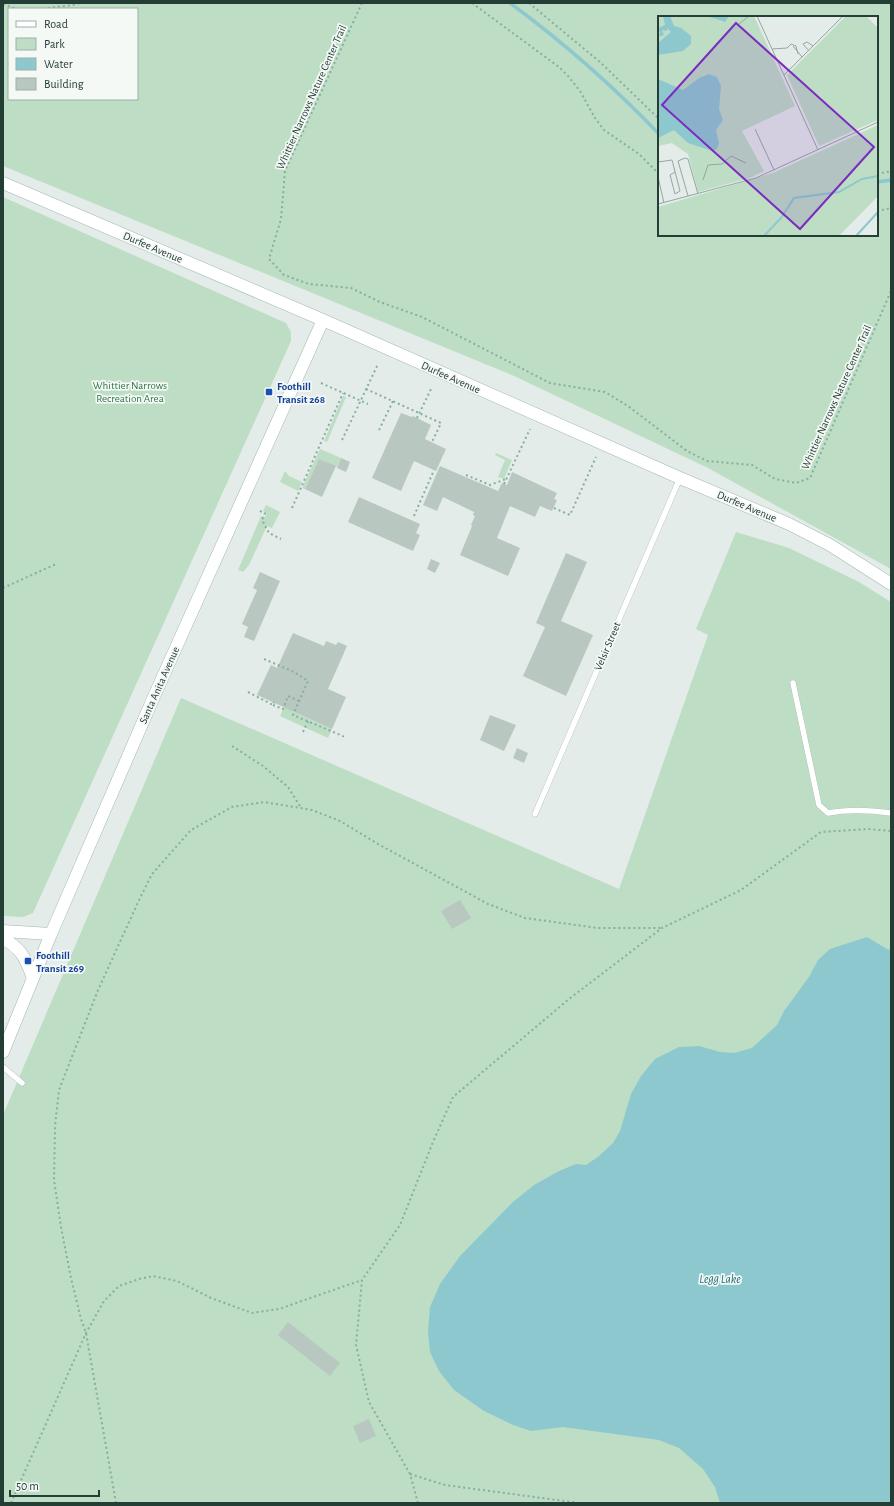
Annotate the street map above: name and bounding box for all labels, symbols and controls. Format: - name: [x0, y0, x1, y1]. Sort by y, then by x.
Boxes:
- legend: [8, 8, 138, 100]
- inset map: [658, 16, 878, 236]
- text: Road: [44, 18, 68, 30]
- street label: Whittier Narrows Nature Center Trail: [275, 23, 348, 171]
- text: Park: [44, 38, 65, 50]
- text: Water: [44, 58, 73, 70]
- text: Building: [44, 78, 84, 90]
- street label: Durfee Avenue: [122, 230, 184, 265]
- street label: Whittier Narrows Nature Center Trail: [800, 323, 873, 471]
- street label: Durfee Avenue: [420, 360, 482, 395]
- park label: Whittier Narrows Recreation Area: [93, 380, 167, 404]
- place label: Foothill Transit 268: [277, 381, 325, 405]
- marker: Foothill Transit 268: [264, 387, 274, 397]
- street label: Durfee Avenue: [716, 489, 778, 524]
- street label: Velsir Street: [592, 620, 623, 672]
- street label: Santa Anita Avenue: [138, 645, 181, 725]
- place label: Foothill Transit 269: [36, 950, 84, 974]
- marker: Foothill Transit 269: [23, 956, 33, 966]
- water label: Legg Lake: [699, 1273, 741, 1285]
- scale bar: [10, 1472, 99, 1498]
- text: 50 m: [16, 1480, 39, 1492]

